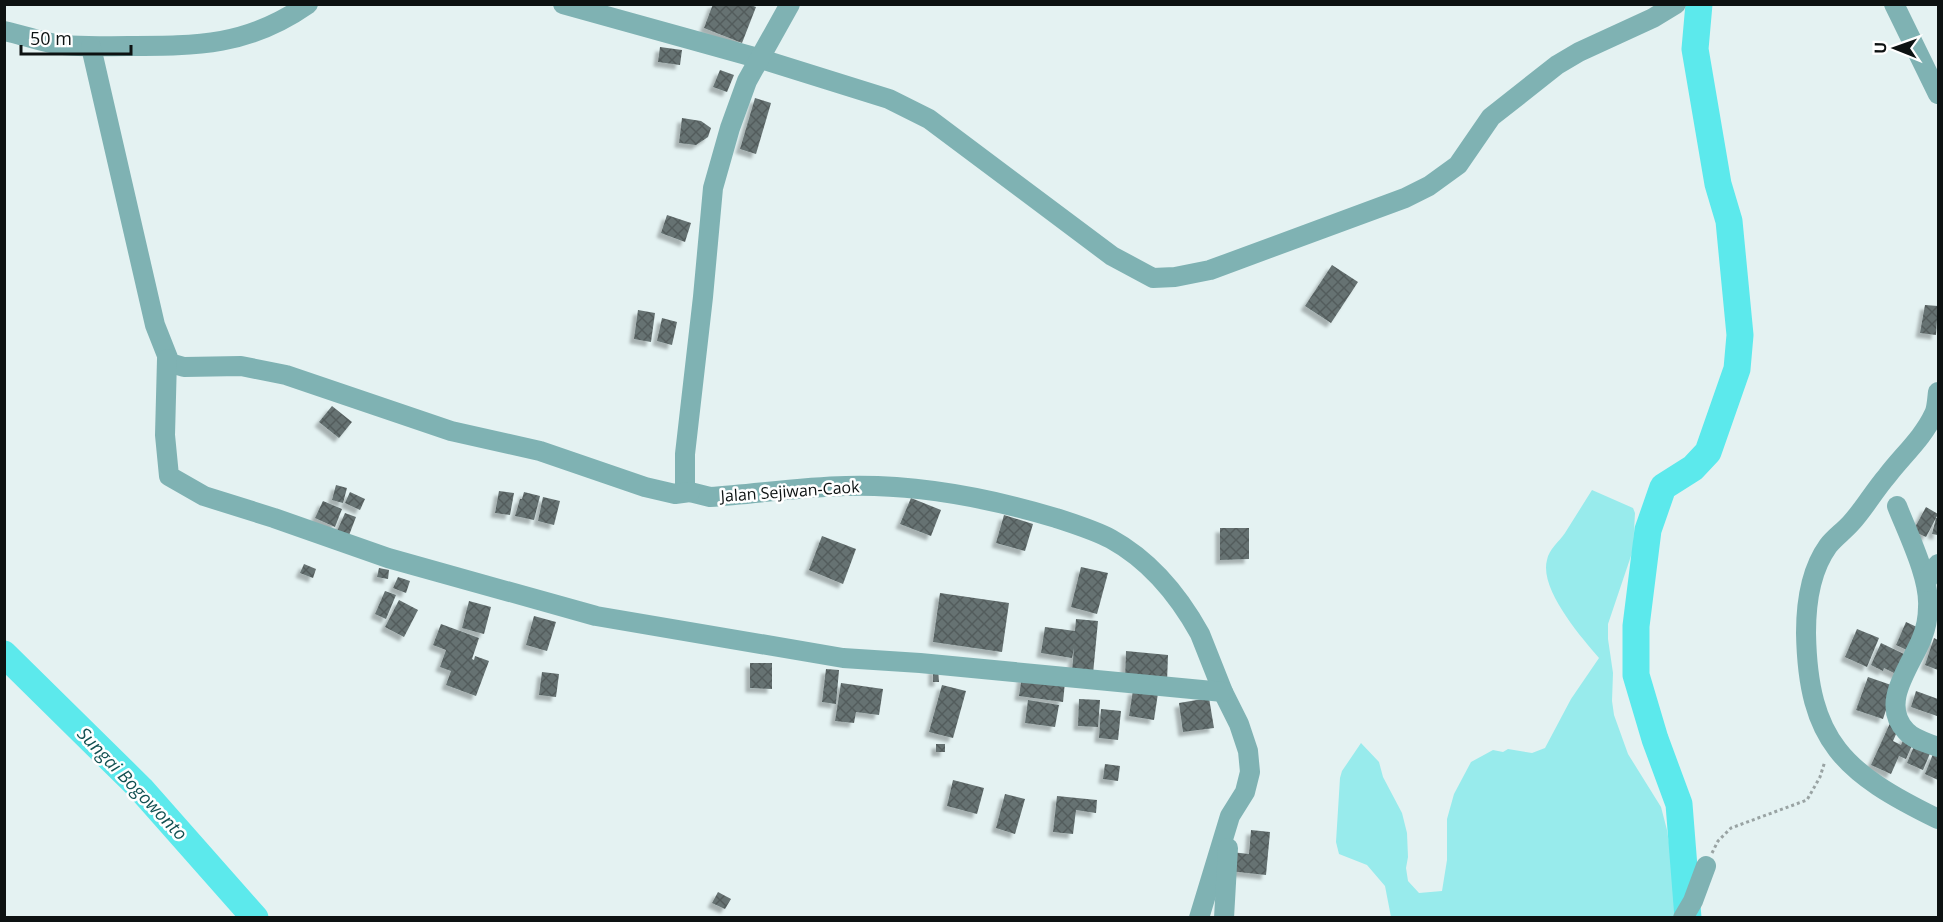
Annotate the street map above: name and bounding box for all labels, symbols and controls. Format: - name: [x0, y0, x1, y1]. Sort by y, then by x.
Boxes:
- scale bar: [21, 18, 130, 56]
- north arrow: [1865, 18, 1925, 78]
- text: 50 m: [30, 26, 72, 50]
- text: U: [1869, 42, 1891, 54]
- street label: Jalan Sejiwan-Caok: [718, 475, 861, 507]
- water label: Sungai Bogowonto: [73, 722, 193, 845]

